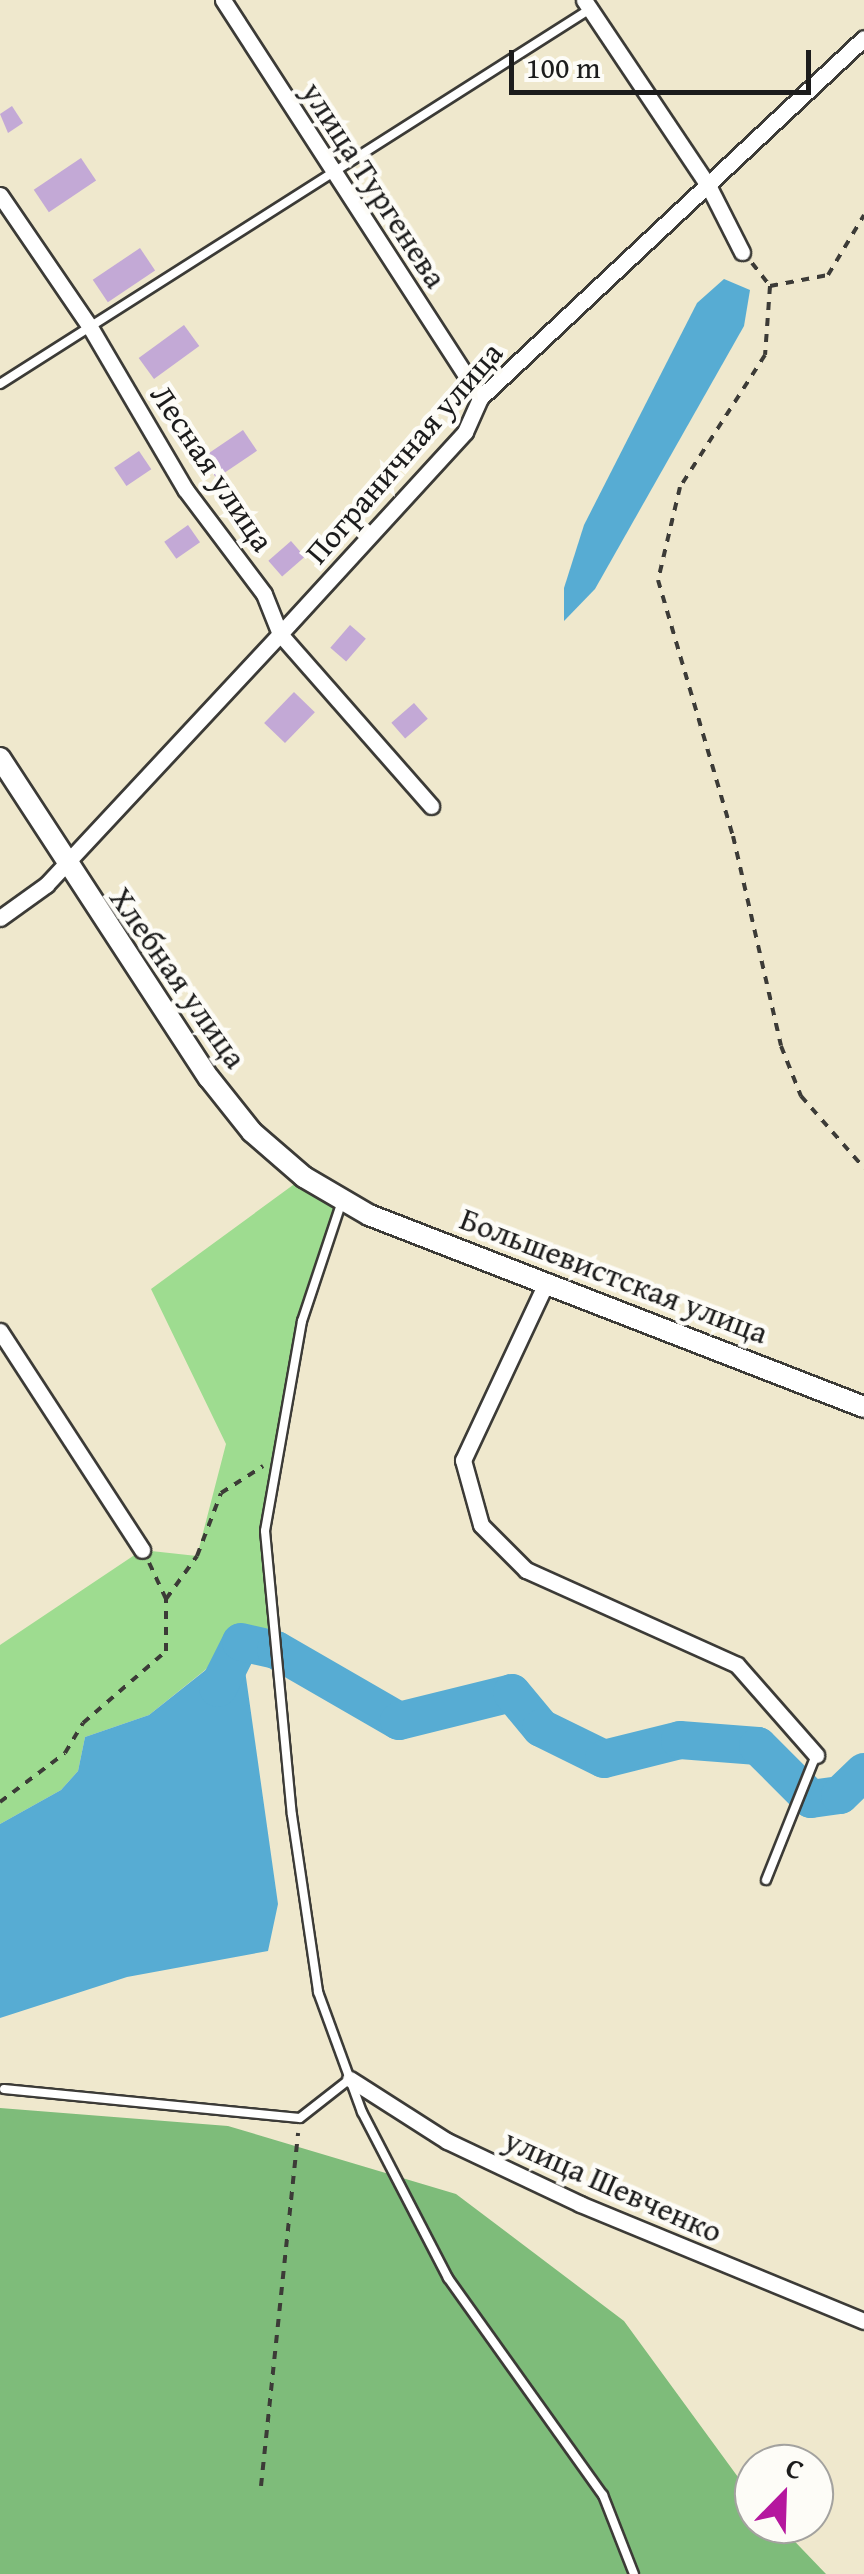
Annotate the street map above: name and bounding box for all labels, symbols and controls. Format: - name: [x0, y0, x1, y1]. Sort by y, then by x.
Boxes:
- scale bar: [514, 30, 816, 92]
- text: 100 m: [526, 45, 600, 89]
- street label: улица Тургенева: [293, 75, 455, 295]
- street label: Пограничная улица: [297, 334, 511, 572]
- street label: Лесная улица: [142, 377, 282, 559]
- street label: Хлебная улица: [101, 880, 255, 1076]
- street label: Большевистская улица: [455, 1200, 773, 1352]
- street label: улица Шевченко: [498, 2121, 728, 2251]
- north arrow: [734, 2444, 834, 2544]
- text: С: [780, 2446, 810, 2490]

